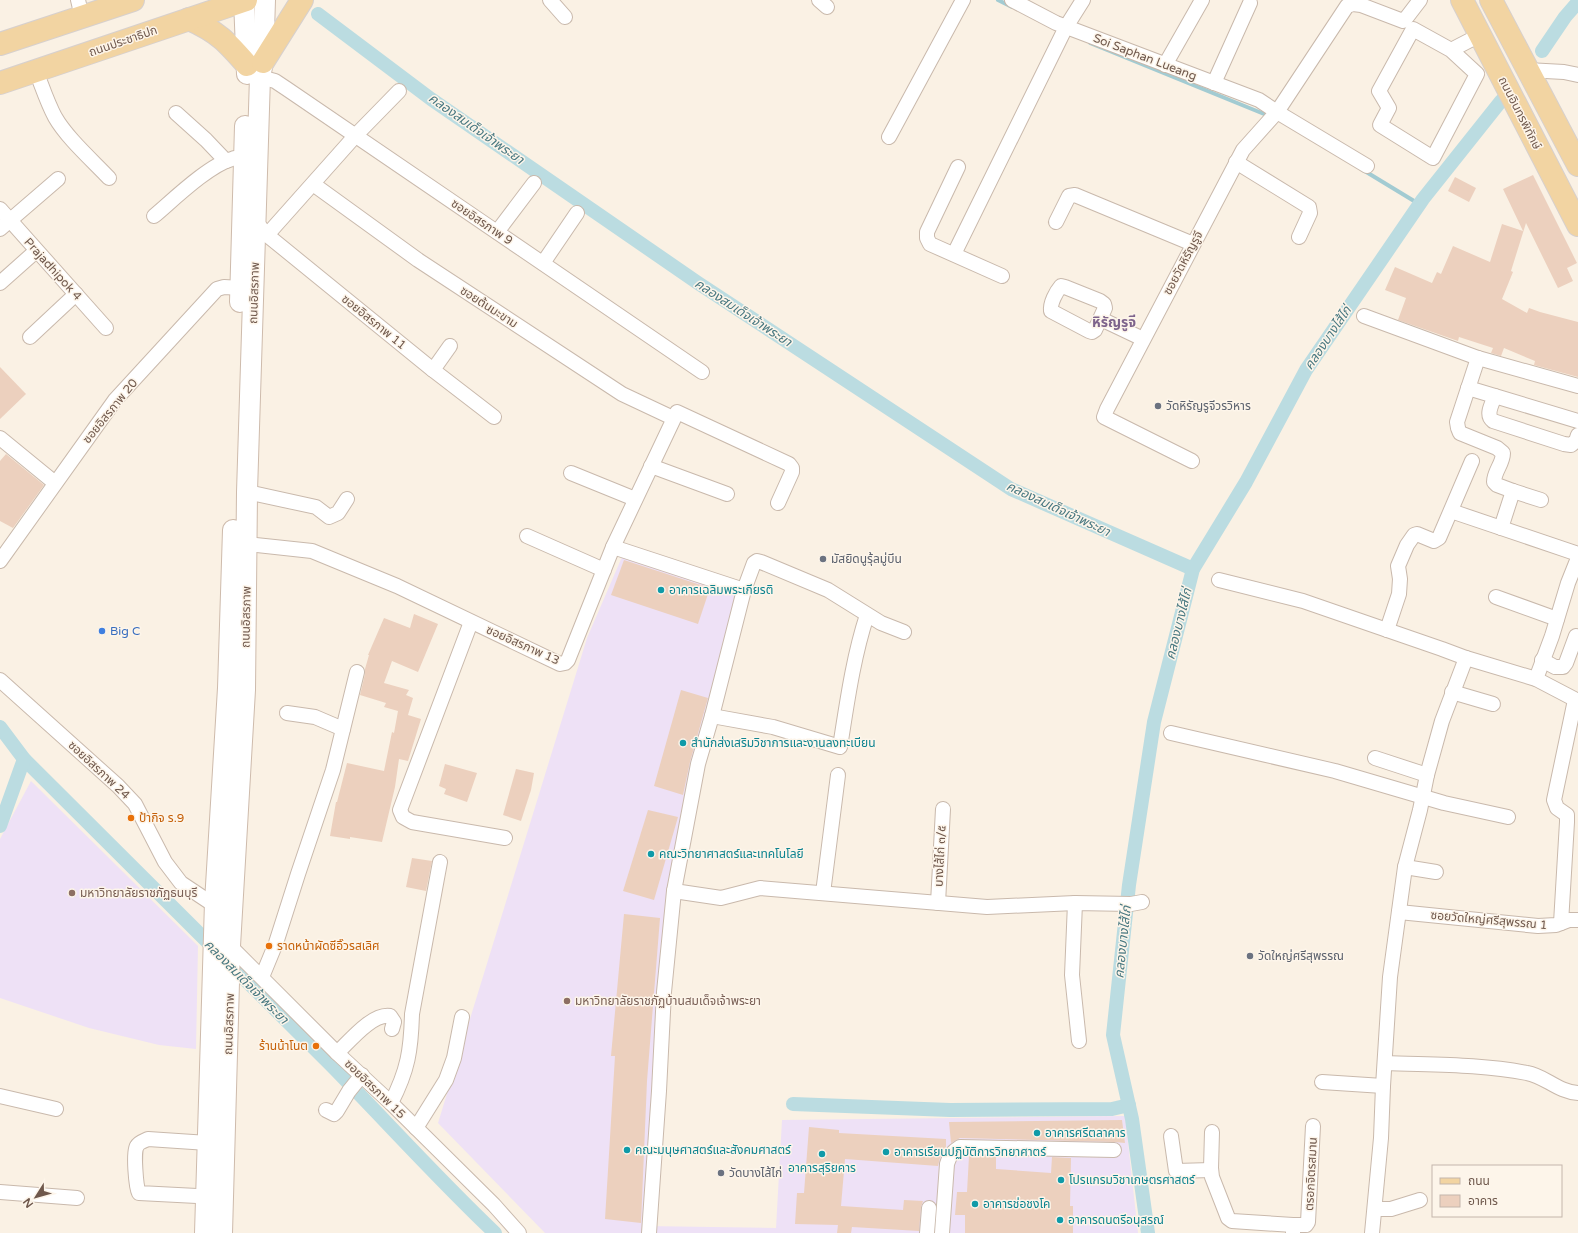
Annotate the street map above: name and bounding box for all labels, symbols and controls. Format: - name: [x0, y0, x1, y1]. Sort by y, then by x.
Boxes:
- street label: ถนนประชาธิปก: [87, 23, 159, 59]
- street label: Soi Saphan Lueang: [1091, 31, 1199, 83]
- street label: ถนนอินทรพิทักษ์: [1496, 74, 1545, 152]
- water label: คลองสมเด็จเจ้าพระยา: [425, 90, 527, 168]
- street label: ซอยอิสรภาพ 9: [448, 196, 516, 248]
- street label: ซอยวัดหิรัญรูจี: [1160, 229, 1206, 297]
- street label: Prajadhipok 4: [21, 235, 85, 303]
- street label: ถนนอิสรภาพ: [246, 262, 262, 324]
- water label: คลองสมเด็จเจ้าพระยา: [692, 276, 795, 351]
- street label: ซอยต้นมะขาม: [458, 283, 520, 331]
- street label: ซอยอิสรภาพ 11: [339, 292, 409, 352]
- water label: คลองบางไส้ไก่: [1301, 302, 1356, 373]
- district label: หิรัญรูจี: [1092, 314, 1136, 332]
- street label: ซอยอิสรภาพ 20: [80, 376, 141, 446]
- place label: วัดหิรัญรูจีวรวิหาร: [1166, 399, 1251, 413]
- marker: วัดหิรัญรูจีวรวิหาร: [1153, 401, 1163, 411]
- water label: คลองสมเด็จเจ้าพระยา: [1004, 478, 1113, 540]
- place label: มัสยิดนูรุ้ลมู่บีน: [831, 552, 902, 566]
- marker: มัสยิดนูรุ้ลมู่บีน: [818, 554, 828, 564]
- place label: อาคารเฉลิมพระเกียรติ: [669, 583, 773, 597]
- marker: อาคารเฉลิมพระเกียรติ: [656, 585, 666, 595]
- water label: คลองบางไส้ไก่: [1162, 585, 1196, 661]
- street label: ถนนอิสรภาพ: [238, 586, 254, 648]
- street label: ซอยอิสรภาพ 13: [484, 623, 562, 667]
- place label: Big C: [110, 624, 140, 638]
- marker: Big C: [97, 626, 107, 636]
- place label: สำนักส่งเสริมวิชาการและงานลงทะเบียน: [691, 736, 876, 750]
- street label: ซอยอิสรภาพ 24: [65, 738, 133, 802]
- marker: สำนักส่งเสริมวิชาการและงานลงทะเบียน: [678, 738, 688, 748]
- place label: ป้ากิจ ร.9: [139, 811, 184, 825]
- marker: ป้ากิจ ร.9: [126, 813, 136, 823]
- street label: บางไส้ไก่ ๓/๕: [931, 825, 949, 887]
- place label: คณะวิทยาศาสตร์และเทคโนโลยี: [659, 847, 804, 861]
- marker: คณะวิทยาศาสตร์และเทคโนโลยี: [646, 849, 656, 859]
- place label: มหาวิทยาลัยราชภัฏธนบุรี: [80, 886, 197, 900]
- marker: มหาวิทยาลัยราชภัฏธนบุรี: [67, 888, 77, 898]
- water label: คลองบางไส้ไก่: [1111, 903, 1135, 979]
- street label: ซอยวัดใหญ่ศรีสุพรรณ 1: [1430, 908, 1548, 932]
- water label: คลองสมเด็จเจ้าพระยา: [201, 937, 292, 1028]
- place label: ราดหน้าผัดซีอิ๊วรสเลิศ: [277, 938, 380, 953]
- marker: ราดหน้าผัดซีอิ๊วรสเลิศ: [264, 941, 274, 951]
- place label: วัดใหญ่ศรีสุพรรณ: [1258, 949, 1344, 963]
- marker: วัดใหญ่ศรีสุพรรณ: [1245, 951, 1255, 961]
- street label: ถนนอิสรภาพ: [221, 993, 237, 1055]
- place label: มหาวิทยาลัยราชภัฏบ้านสมเด็จเจ้าพระยา: [575, 994, 761, 1008]
- marker: มหาวิทยาลัยราชภัฏบ้านสมเด็จเจ้าพระยา: [562, 996, 572, 1006]
- place label: ร้านน้าโนต: [259, 1039, 308, 1053]
- marker: ร้านน้าโนต: [311, 1041, 321, 1051]
- street label: ซอยอิสรภาพ 15: [342, 1057, 408, 1121]
- place label: อาคารศรีตลาคาร: [1045, 1126, 1126, 1140]
- marker: อาคารศรีตลาคาร: [1032, 1128, 1042, 1138]
- street label: ตรอกจิตรสมาน: [1302, 1137, 1320, 1211]
- place label: คณะมนุษศาสตร์และสังคมศาสตร์: [635, 1143, 791, 1157]
- marker: คณะมนุษศาสตร์และสังคมศาสตร์: [622, 1145, 632, 1155]
- place label: อาคารเรียนปฏิบัติการวิทยาศาตร์: [894, 1145, 1047, 1159]
- marker: อาคารเรียนปฏิบัติการวิทยาศาตร์: [881, 1147, 891, 1157]
- marker: อาคารสุริยคาร: [817, 1149, 827, 1159]
- place label: อาคารสุริยคาร: [788, 1161, 856, 1175]
- legend: [1432, 1165, 1562, 1217]
- place label: วัดบางไส้ไก่: [729, 1166, 782, 1180]
- marker: วัดบางไส้ไก่: [716, 1168, 726, 1178]
- place label: โปรแกรมวิชาเกษตรศาสตร์: [1069, 1173, 1196, 1187]
- text: ถนน: [1468, 1174, 1490, 1188]
- marker: โปรแกรมวิชาเกษตรศาสตร์: [1056, 1175, 1066, 1185]
- north arrow: [16, 1177, 56, 1217]
- text: อาคาร: [1468, 1194, 1498, 1208]
- text: N: [21, 1195, 36, 1210]
- place label: อาคารช่อชงโค: [983, 1197, 1050, 1211]
- marker: อาคารช่อชงโค: [970, 1199, 980, 1209]
- place label: อาคารดนตรีอนุสรณ์: [1068, 1213, 1164, 1227]
- marker: อาคารดนตรีอนุสรณ์: [1055, 1215, 1065, 1225]

